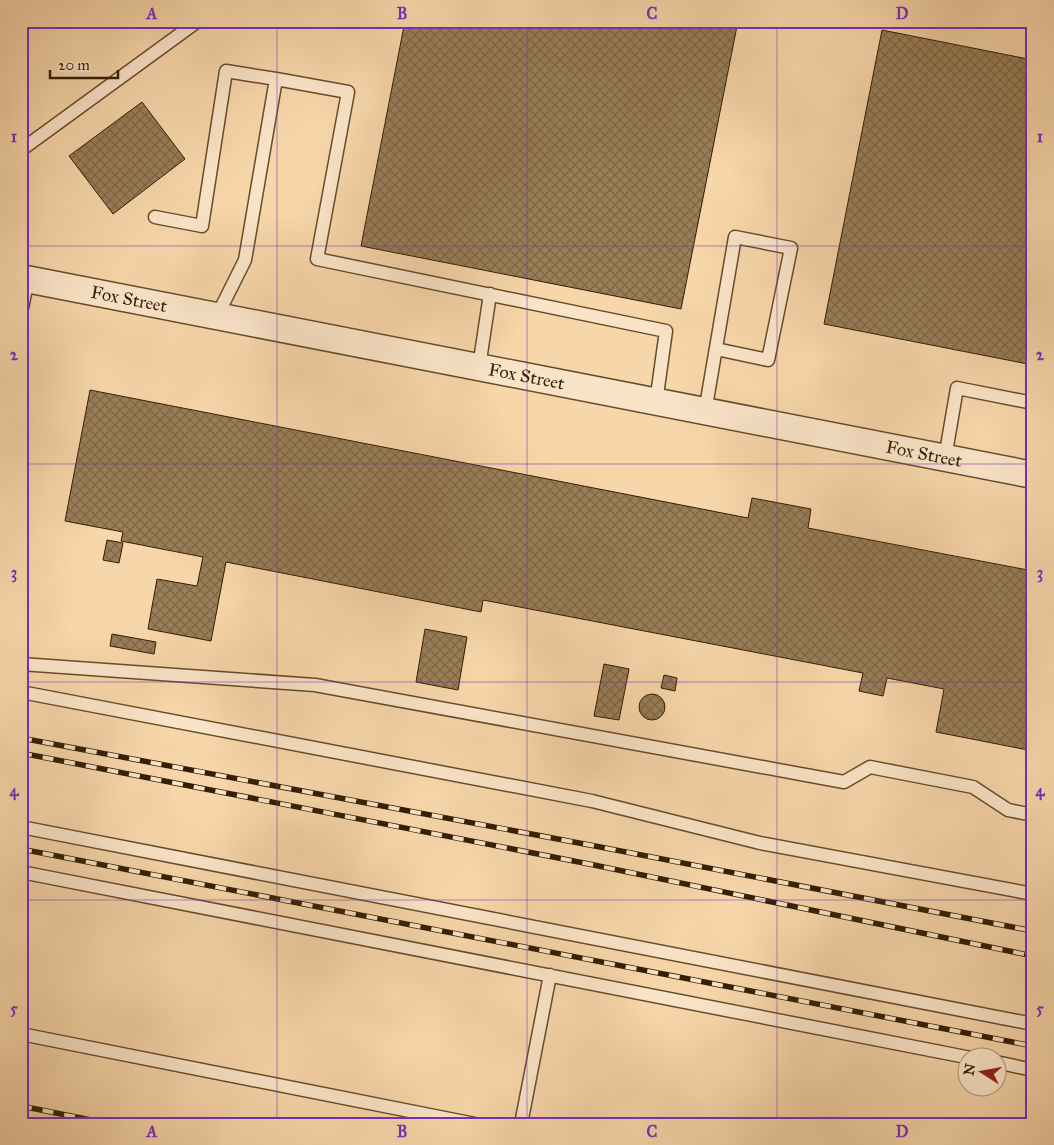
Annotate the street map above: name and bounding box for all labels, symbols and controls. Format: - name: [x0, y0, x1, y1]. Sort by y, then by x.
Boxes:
- text: A: [146, 4, 158, 23]
- text: B: [397, 4, 407, 23]
- text: C: [647, 4, 658, 23]
- text: D: [896, 4, 909, 23]
- scale bar: [50, 48, 118, 80]
- text: 20 m: [58, 56, 90, 74]
- text: 1: [11, 127, 18, 146]
- text: 1: [1037, 127, 1044, 146]
- street label: Fox Street: [89, 281, 170, 317]
- text: 2: [10, 345, 19, 364]
- text: 2: [1036, 345, 1045, 364]
- street label: Fox Street: [487, 358, 567, 395]
- street label: Fox Street: [884, 436, 965, 472]
- text: 3: [11, 563, 17, 583]
- text: 3: [1037, 563, 1043, 583]
- text: 4: [10, 781, 20, 801]
- text: 4: [1036, 781, 1046, 801]
- text: 5: [10, 999, 18, 1018]
- text: 5: [1036, 999, 1044, 1018]
- north arrow: [956, 1048, 1006, 1098]
- text: N: [960, 1062, 979, 1077]
- text: A: [146, 1122, 158, 1141]
- text: B: [397, 1122, 407, 1141]
- text: C: [647, 1122, 658, 1141]
- text: D: [896, 1122, 909, 1141]

